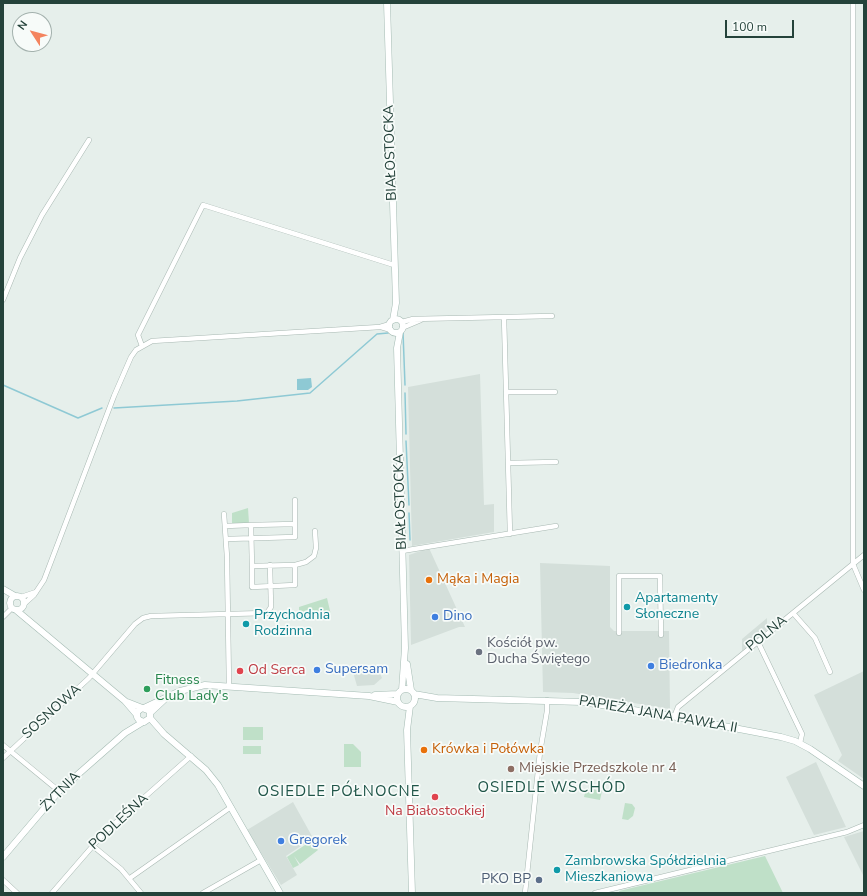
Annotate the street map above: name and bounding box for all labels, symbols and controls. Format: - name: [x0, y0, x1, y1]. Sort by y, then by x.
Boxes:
- north arrow: [12, 12, 52, 52]
- scale bar: [727, 12, 796, 38]
- text: N: [14, 18, 31, 33]
- text: 100 m: [732, 19, 767, 35]
- street label: BIAŁOSTOCKA: [381, 105, 401, 201]
- street label: BIAŁOSTOCKA: [391, 454, 411, 550]
- place label: Mąka i Magia: [437, 572, 519, 588]
- marker: Mąka i Magia: [424, 575, 434, 585]
- place label: Apartamenty Słoneczne: [635, 591, 718, 624]
- marker: Apartamenty Słoneczne: [622, 602, 632, 612]
- place label: Przychodnia Rodzinna: [254, 608, 330, 640]
- place label: Dino: [443, 609, 472, 625]
- marker: Dino: [430, 612, 440, 622]
- street label: POLNA: [743, 612, 791, 656]
- marker: Przychodnia Rodzinna: [241, 619, 251, 629]
- place label: Kościół pw. Ducha Świętego: [487, 636, 590, 668]
- marker: Kościół pw. Ducha Świętego: [474, 647, 484, 657]
- place label: Biedronka: [659, 658, 722, 674]
- marker: Biedronka: [646, 661, 656, 671]
- place label: Supersam: [325, 662, 388, 678]
- place label: Od Serca: [248, 663, 305, 679]
- marker: Supersam: [312, 665, 322, 675]
- marker: Od Serca: [235, 666, 245, 676]
- place label: Fitness Club Lady's: [155, 673, 228, 706]
- street label: SOSNOWA: [19, 681, 85, 743]
- marker: Fitness Club Lady's: [142, 684, 152, 694]
- street label: PAPIEŻA JANA PAWŁA II: [578, 693, 738, 737]
- place label: Krówka i Połówka: [432, 742, 544, 758]
- marker: Krówka i Połówka: [419, 745, 429, 755]
- place label: Miejskie Przedszkole nr 4: [519, 761, 677, 777]
- marker: Miejskie Przedszkole nr 4: [506, 764, 516, 774]
- street label: ŻYTNIA: [38, 768, 84, 816]
- district label: OSIEDLE WSCHÓD: [478, 779, 626, 797]
- district label: OSIEDLE PÓŁNOCNE: [258, 783, 420, 801]
- street label: PODLEŚNA: [86, 790, 152, 854]
- marker: Na Białostockiej: [430, 792, 440, 802]
- place label: Na Białostockiej: [385, 804, 485, 820]
- place label: Gregorek: [289, 833, 347, 849]
- marker: Gregorek: [276, 836, 286, 846]
- place label: Zambrowska Spółdzielnia Mieszkaniowa: [565, 854, 726, 886]
- marker: Zambrowska Spółdzielnia Mieszkaniowa: [552, 865, 562, 875]
- place label: PKO BP: [481, 872, 531, 888]
- marker: PKO BP: [534, 875, 544, 885]

